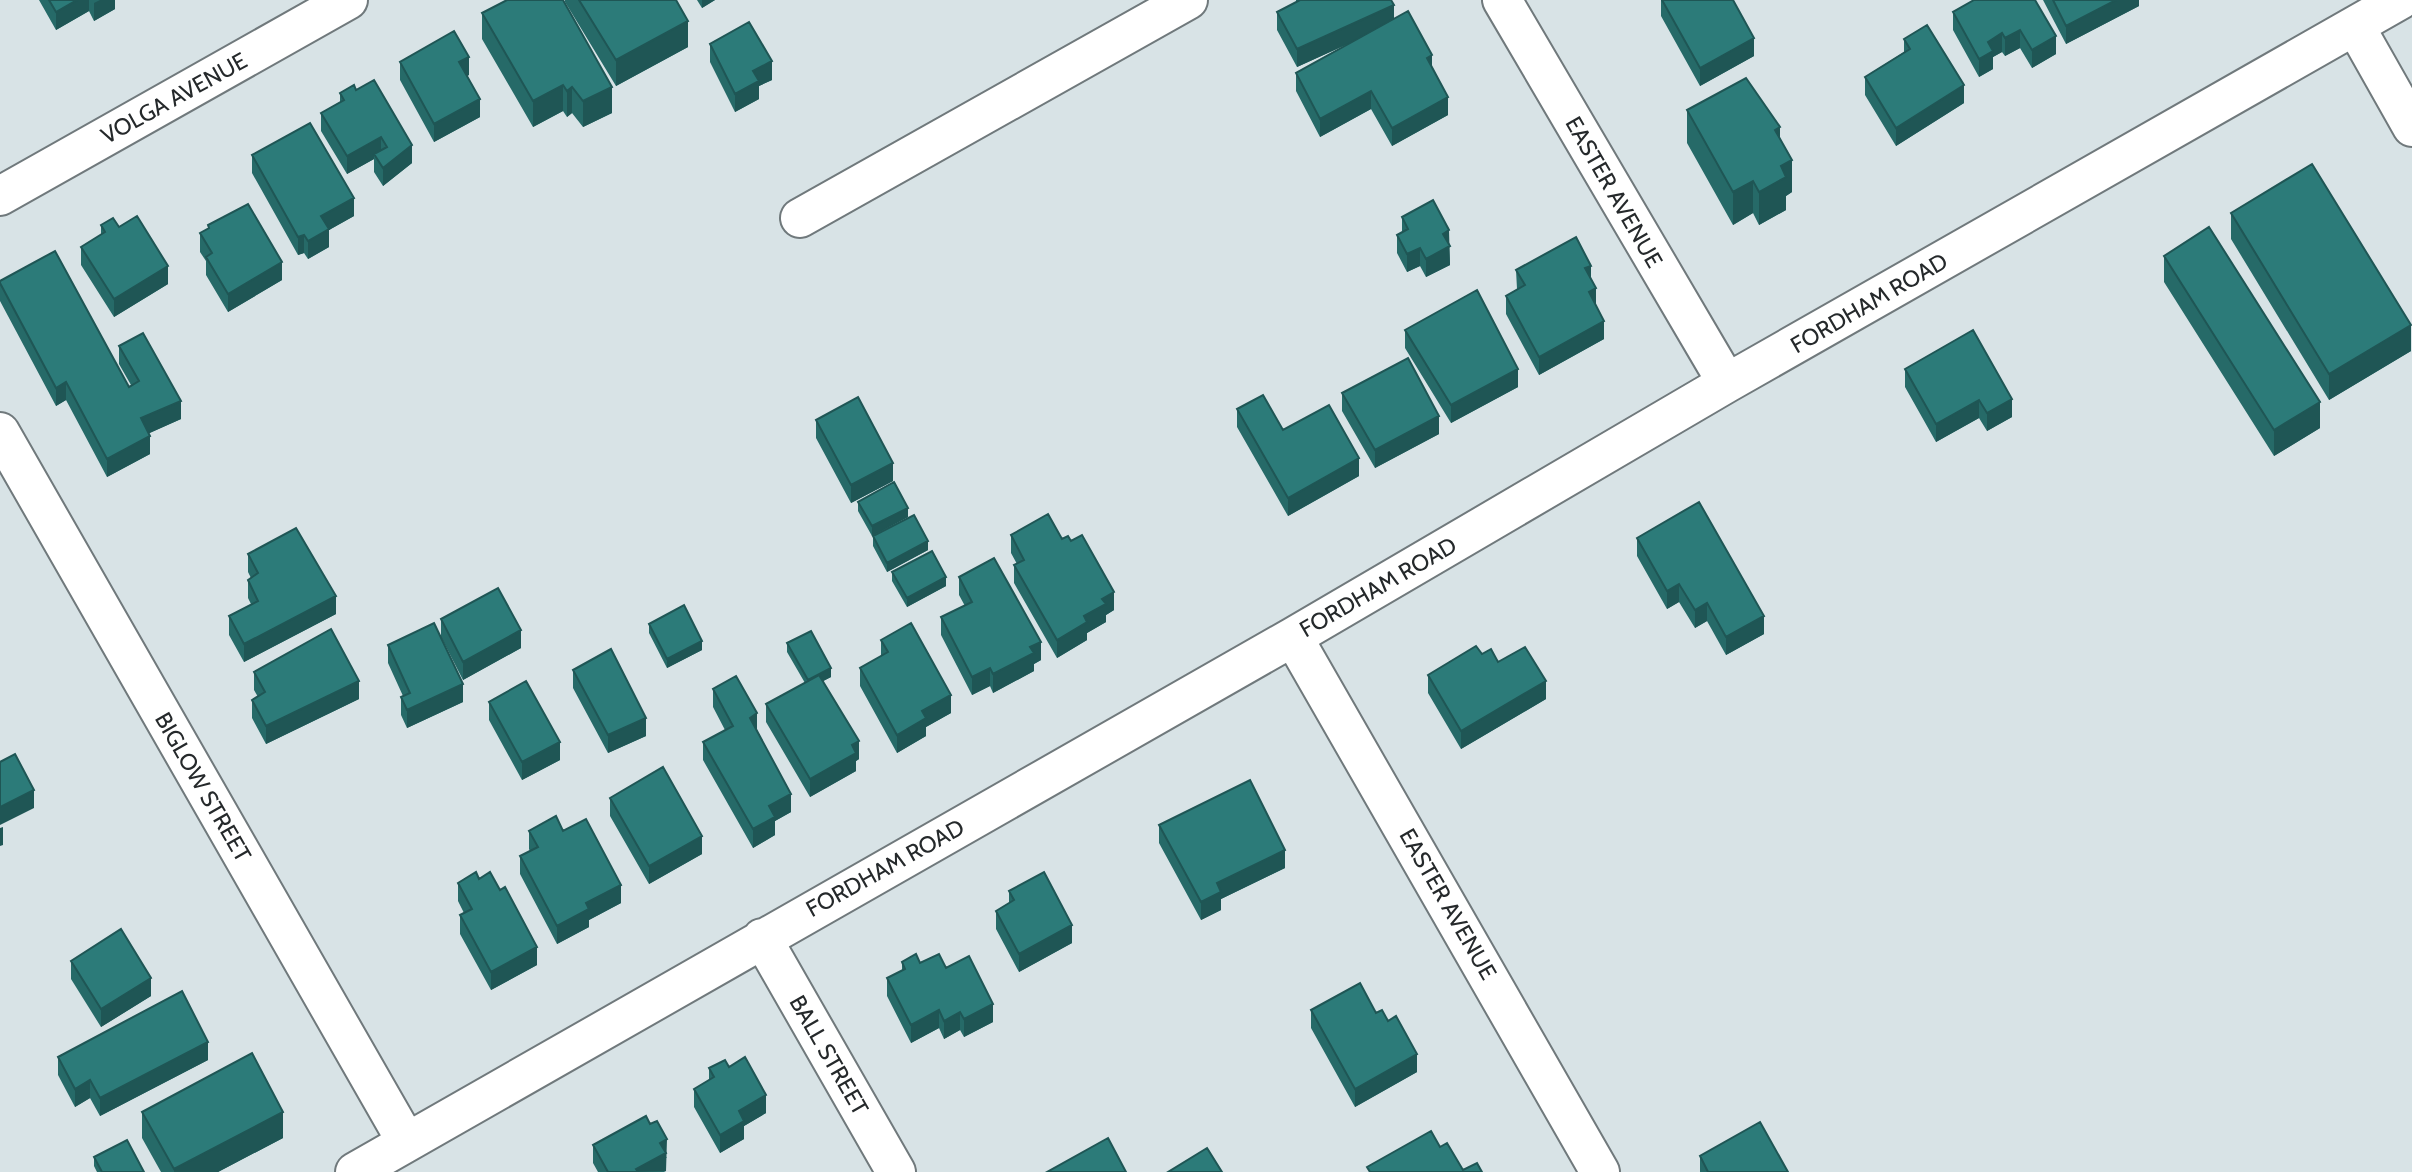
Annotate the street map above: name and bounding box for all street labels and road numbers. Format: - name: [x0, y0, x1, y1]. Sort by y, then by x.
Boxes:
- street label: VOLGA AVENUE: [96, 46, 252, 150]
- street label: EASTER AVENUE: [1559, 111, 1669, 273]
- street label: FORDHAM ROAD: [1786, 247, 1952, 359]
- street label: FORDHAM ROAD: [1295, 531, 1461, 643]
- street label: BIGLOW STREET: [149, 707, 257, 867]
- street label: FORDHAM ROAD: [801, 813, 969, 923]
- street label: EASTER AVENUE: [1393, 823, 1503, 985]
- street label: BALL STREET: [784, 990, 874, 1120]

